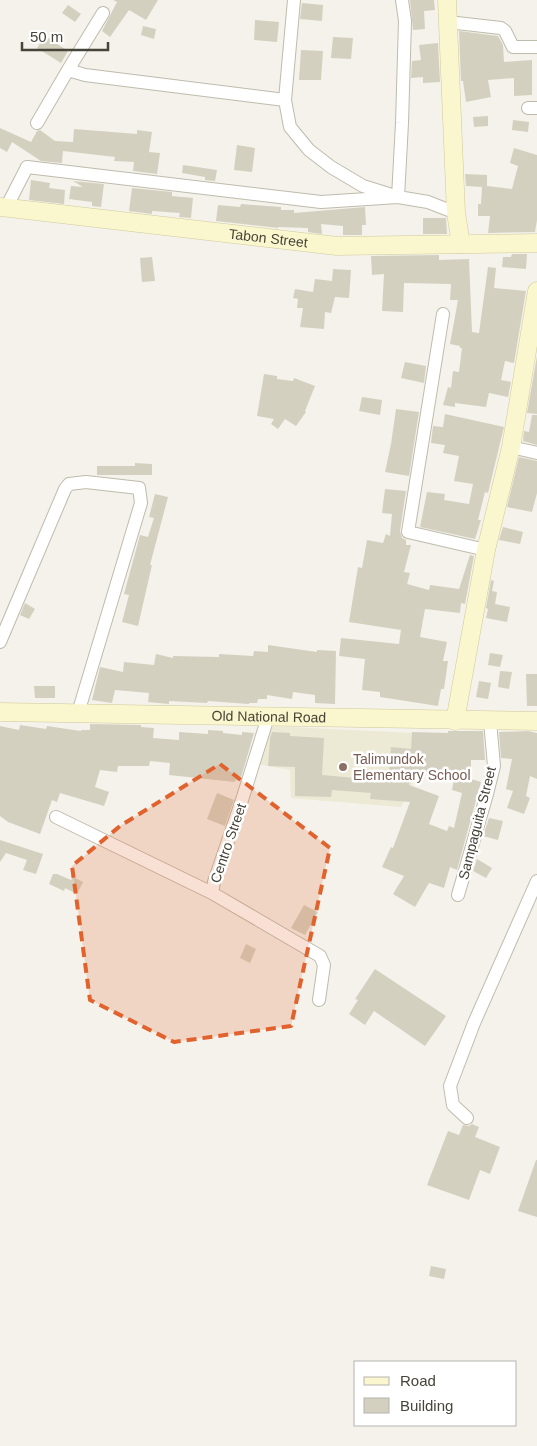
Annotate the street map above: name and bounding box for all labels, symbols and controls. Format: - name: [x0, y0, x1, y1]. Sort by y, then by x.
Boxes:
- scale bar: [22, 20, 109, 52]
- text: 50 m: [30, 28, 63, 45]
- street label: Tabon Street: [228, 226, 309, 251]
- street label: Old National Road: [212, 708, 326, 725]
- place label: Talimundok Elementary School: [353, 751, 471, 783]
- marker: Talimundok Elementary School: [337, 761, 349, 773]
- street label: Sampaguita Street: [455, 765, 499, 881]
- street label: Centro Street: [207, 801, 249, 885]
- legend: [354, 1361, 517, 1426]
- text: Road: [400, 1372, 436, 1389]
- text: Building: [400, 1397, 453, 1414]

